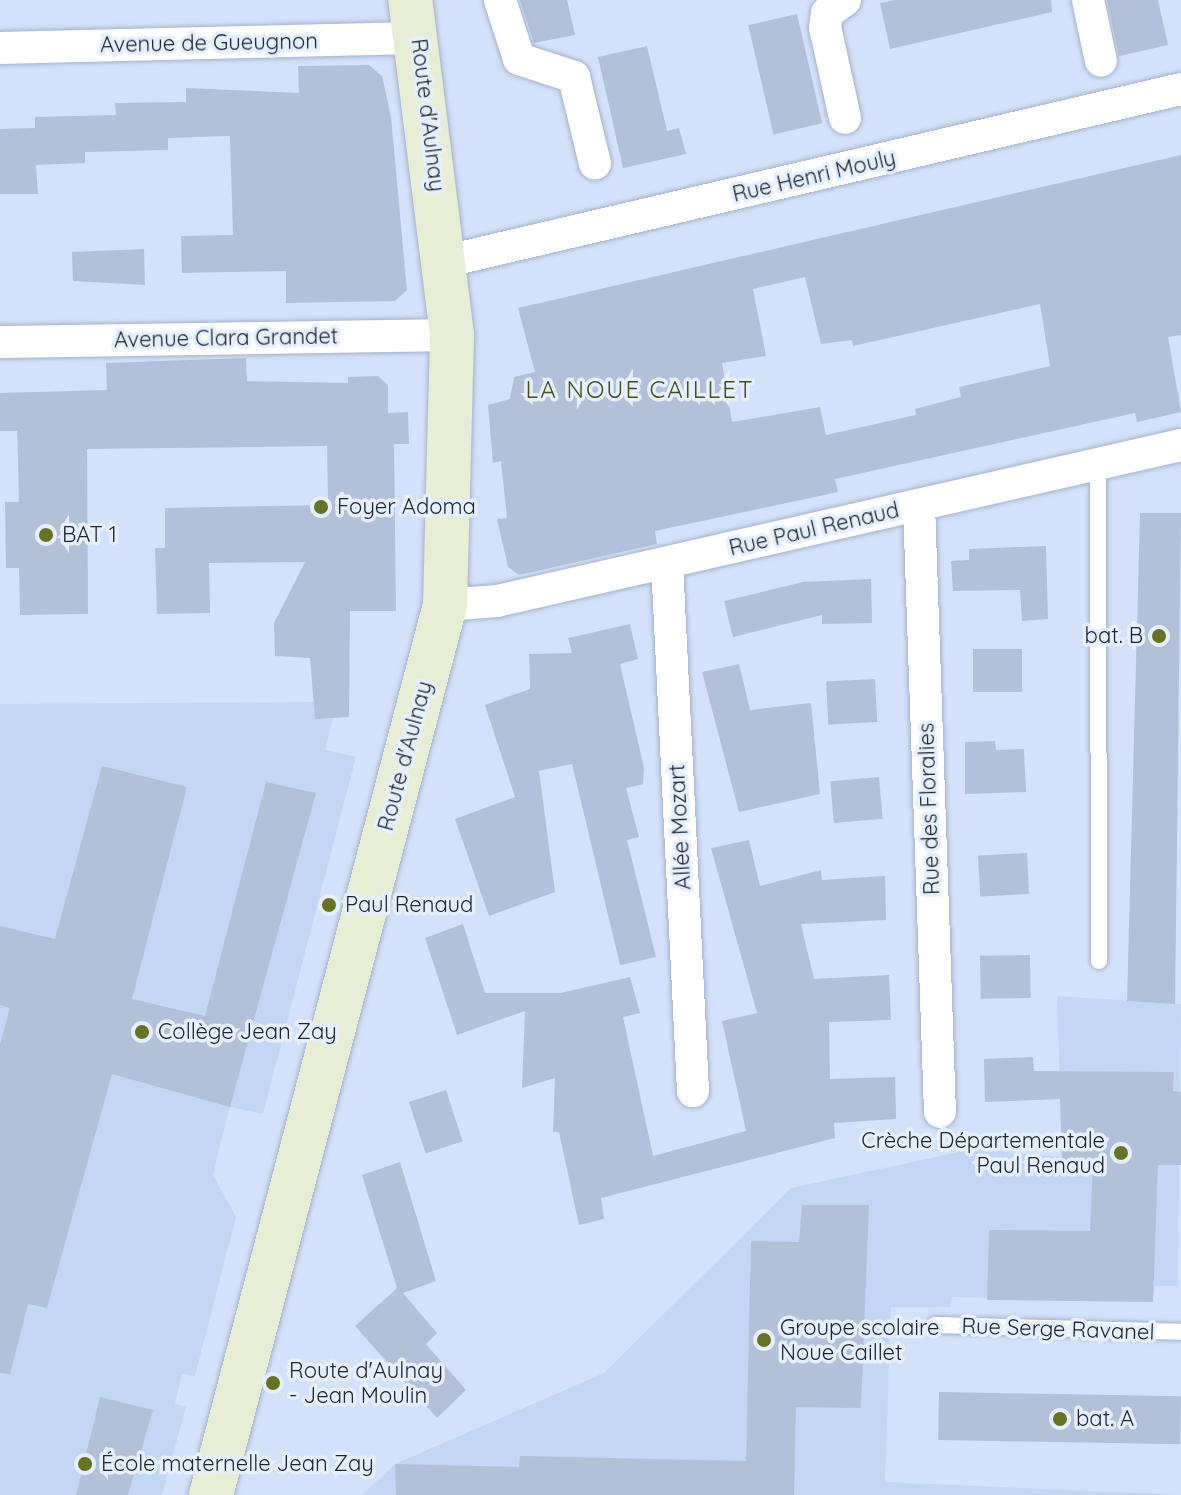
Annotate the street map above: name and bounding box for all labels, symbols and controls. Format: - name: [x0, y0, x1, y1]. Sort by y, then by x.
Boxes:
- street label: Avenue de Gueugnon: [100, 28, 318, 58]
- street label: Route d'Aulnay: [406, 37, 450, 193]
- street label: Rue Henri Mouly: [730, 144, 898, 208]
- street label: Avenue Clara Grandet: [114, 323, 338, 353]
- district label: LA NOUE CAILLET: [526, 376, 754, 404]
- place label: Foyer Adoma: [337, 494, 476, 520]
- street label: Rue Paul Renaud: [726, 497, 902, 561]
- marker: Foyer Adoma: [312, 498, 330, 516]
- place label: BAT 1: [62, 522, 117, 548]
- marker: BAT 1: [37, 526, 55, 544]
- place label: bat. B: [1085, 623, 1143, 649]
- marker: bat. B: [1150, 627, 1168, 645]
- street label: Route d'Aulnay: [372, 678, 438, 834]
- street label: Rue des Floralies: [913, 722, 945, 896]
- street label: Allée Mozart: [664, 763, 696, 891]
- place label: Paul Renaud: [345, 892, 473, 918]
- marker: Paul Renaud: [320, 896, 338, 914]
- place label: Collège Jean Zay: [158, 1019, 337, 1045]
- marker: Collège Jean Zay: [133, 1023, 151, 1041]
- place label: Crèche Départementale Paul Renaud: [861, 1127, 1105, 1178]
- marker: Crèche Départementale Paul Renaud: [1112, 1144, 1130, 1162]
- street label: Rue Serge Ravanel: [961, 1312, 1155, 1346]
- place label: Groupe scolaire Noue Caillet: [780, 1314, 939, 1366]
- marker: Groupe scolaire Noue Caillet: [755, 1331, 773, 1349]
- place label: Route d'Aulnay - Jean Moulin: [289, 1357, 443, 1408]
- marker: Route d'Aulnay - Jean Moulin: [264, 1374, 282, 1392]
- place label: bat. A: [1076, 1406, 1134, 1432]
- marker: bat. A: [1051, 1410, 1069, 1428]
- place label: École maternelle Jean Zay: [101, 1451, 374, 1477]
- marker: École maternelle Jean Zay: [76, 1455, 94, 1473]

